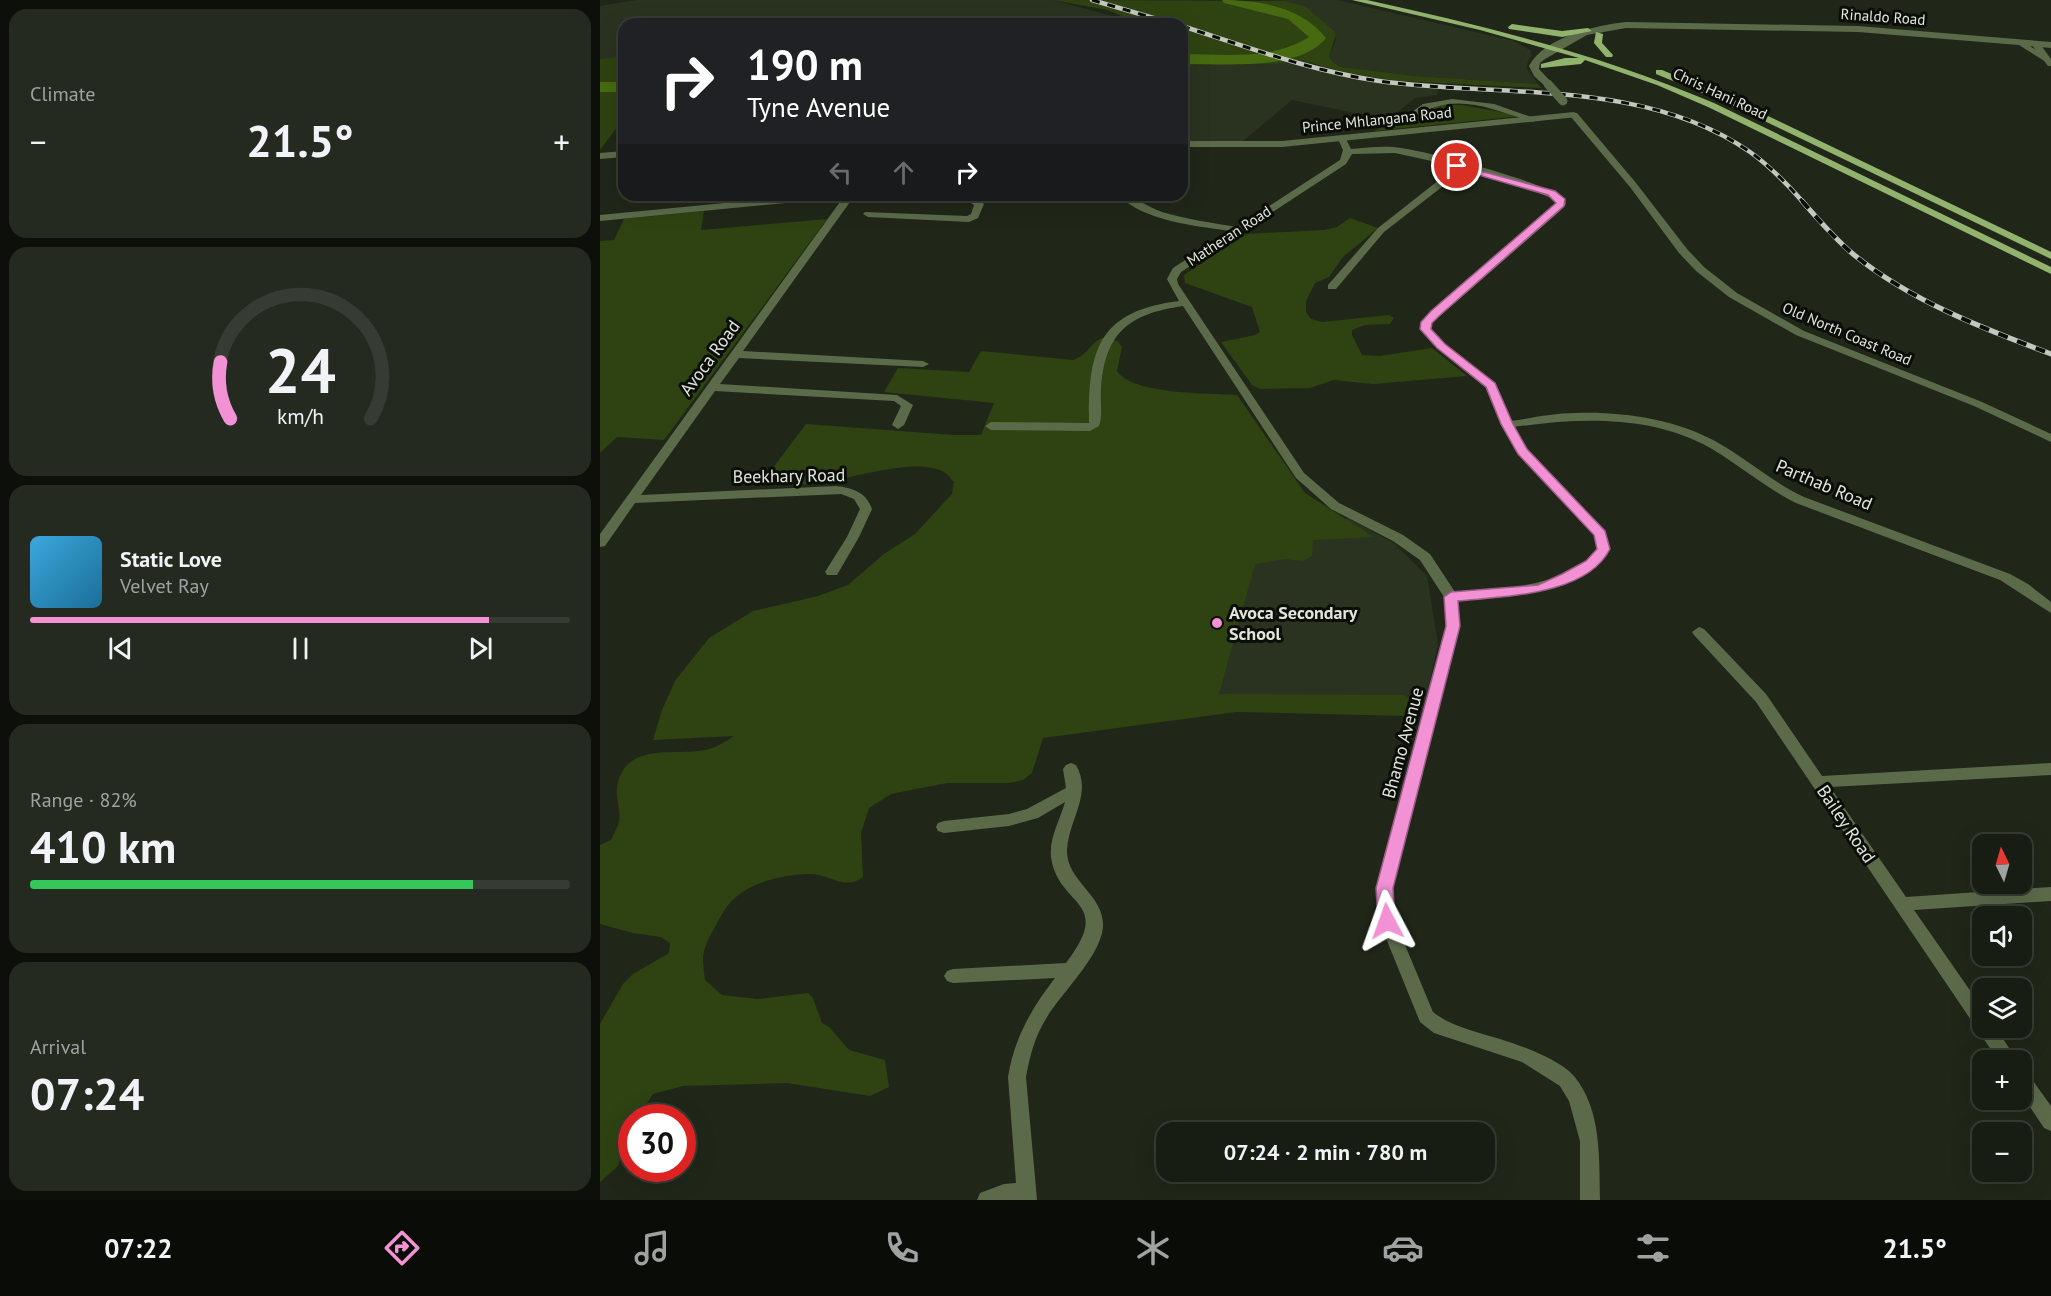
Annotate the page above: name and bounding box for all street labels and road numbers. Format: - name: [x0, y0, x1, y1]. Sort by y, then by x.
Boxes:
- street label: Rinaldo Road: [1840, 4, 1926, 29]
- street label: Chris Hani Road: [1670, 63, 1770, 124]
- street label: Prince Mhlangana Road: [1301, 102, 1453, 137]
- street label: Matheran Road: [1183, 201, 1274, 270]
- street label: Old North Coast Road: [1780, 298, 1915, 369]
- street label: Avoca Road: [674, 315, 745, 400]
- street label: Parthab Road: [1773, 454, 1876, 515]
- street label: Beekhary Road: [732, 463, 846, 488]
- street label: Bhamo Avenue: [1377, 685, 1428, 801]
- street label: Bailey Road: [1812, 780, 1881, 867]

